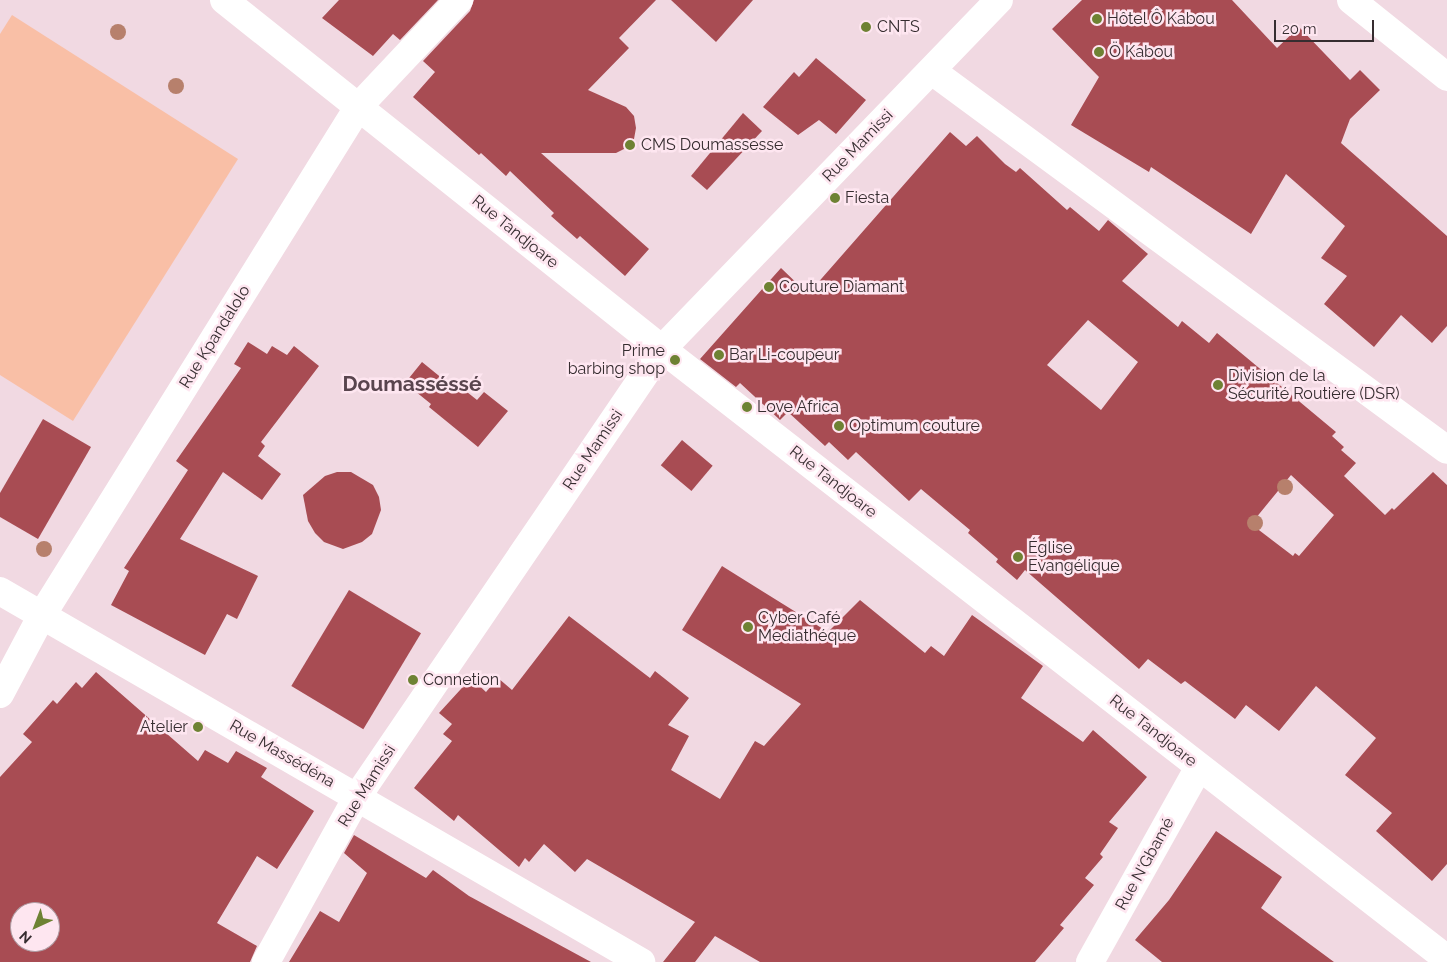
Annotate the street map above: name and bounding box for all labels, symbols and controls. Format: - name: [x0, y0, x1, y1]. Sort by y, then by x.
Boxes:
- place label: Hôtel Ô Kabou: [1107, 9, 1215, 29]
- scale bar: [1277, 10, 1377, 42]
- marker: Hôtel Ô Kabou: [1091, 13, 1103, 25]
- place label: CNTS: [877, 17, 920, 37]
- marker: CNTS: [859, 20, 873, 34]
- text: 20 m: [1282, 20, 1317, 38]
- place label: Ö Kabou: [1109, 42, 1173, 62]
- marker: Ö Kabou: [1093, 46, 1105, 58]
- street label: Rue Mamissi: [819, 106, 897, 186]
- place label: CMS Doumassesse: [641, 135, 783, 155]
- marker: CMS Doumassesse: [623, 138, 637, 152]
- place label: Fiesta: [845, 188, 889, 208]
- street label: Rue Tandjoare: [468, 191, 562, 273]
- marker: Fiesta: [829, 192, 841, 204]
- place label: Couture Diamant: [779, 277, 904, 297]
- marker: Couture Diamant: [763, 281, 775, 293]
- street label: Rue Kpandalolo: [176, 282, 254, 392]
- place label: Prime barbing shop: [568, 341, 665, 379]
- place label: Bar Li-coupeur: [729, 345, 840, 365]
- marker: Bar Li-coupeur: [713, 349, 725, 361]
- marker: Prime barbing shop: [669, 354, 681, 366]
- place label: Division de la Sécurité Routière (DSR): [1228, 366, 1400, 404]
- district label: Doumasséssé: [343, 371, 481, 397]
- marker: Division de la Sécurité Routière (DSR): [1212, 379, 1224, 391]
- place label: Love Africa: [757, 397, 840, 417]
- marker: Love Africa: [741, 401, 753, 413]
- street label: Rue Mamissi: [559, 406, 627, 494]
- place label: Optimum couture: [849, 416, 980, 436]
- marker: Optimum couture: [833, 420, 845, 432]
- street label: Rue Tandjoare: [785, 442, 881, 522]
- place label: Église Evangélique: [1028, 538, 1120, 576]
- marker: Église Evangélique: [1012, 551, 1024, 563]
- place label: Cyber Café Mediathéque: [758, 608, 856, 646]
- marker: Cyber Café Mediathéque: [742, 621, 754, 633]
- place label: Connetion: [423, 670, 499, 690]
- marker: Connetion: [407, 674, 419, 686]
- street label: Rue Tandjoare: [1105, 691, 1201, 771]
- street label: Rue Massédéna: [226, 716, 338, 792]
- place label: Atelier: [140, 717, 188, 737]
- marker: Atelier: [192, 721, 204, 733]
- street label: Rue Mamissi: [334, 741, 400, 831]
- street label: Rue N'Gbamé: [1112, 814, 1178, 914]
- north arrow: [10, 902, 60, 952]
- text: N: [16, 928, 35, 947]

